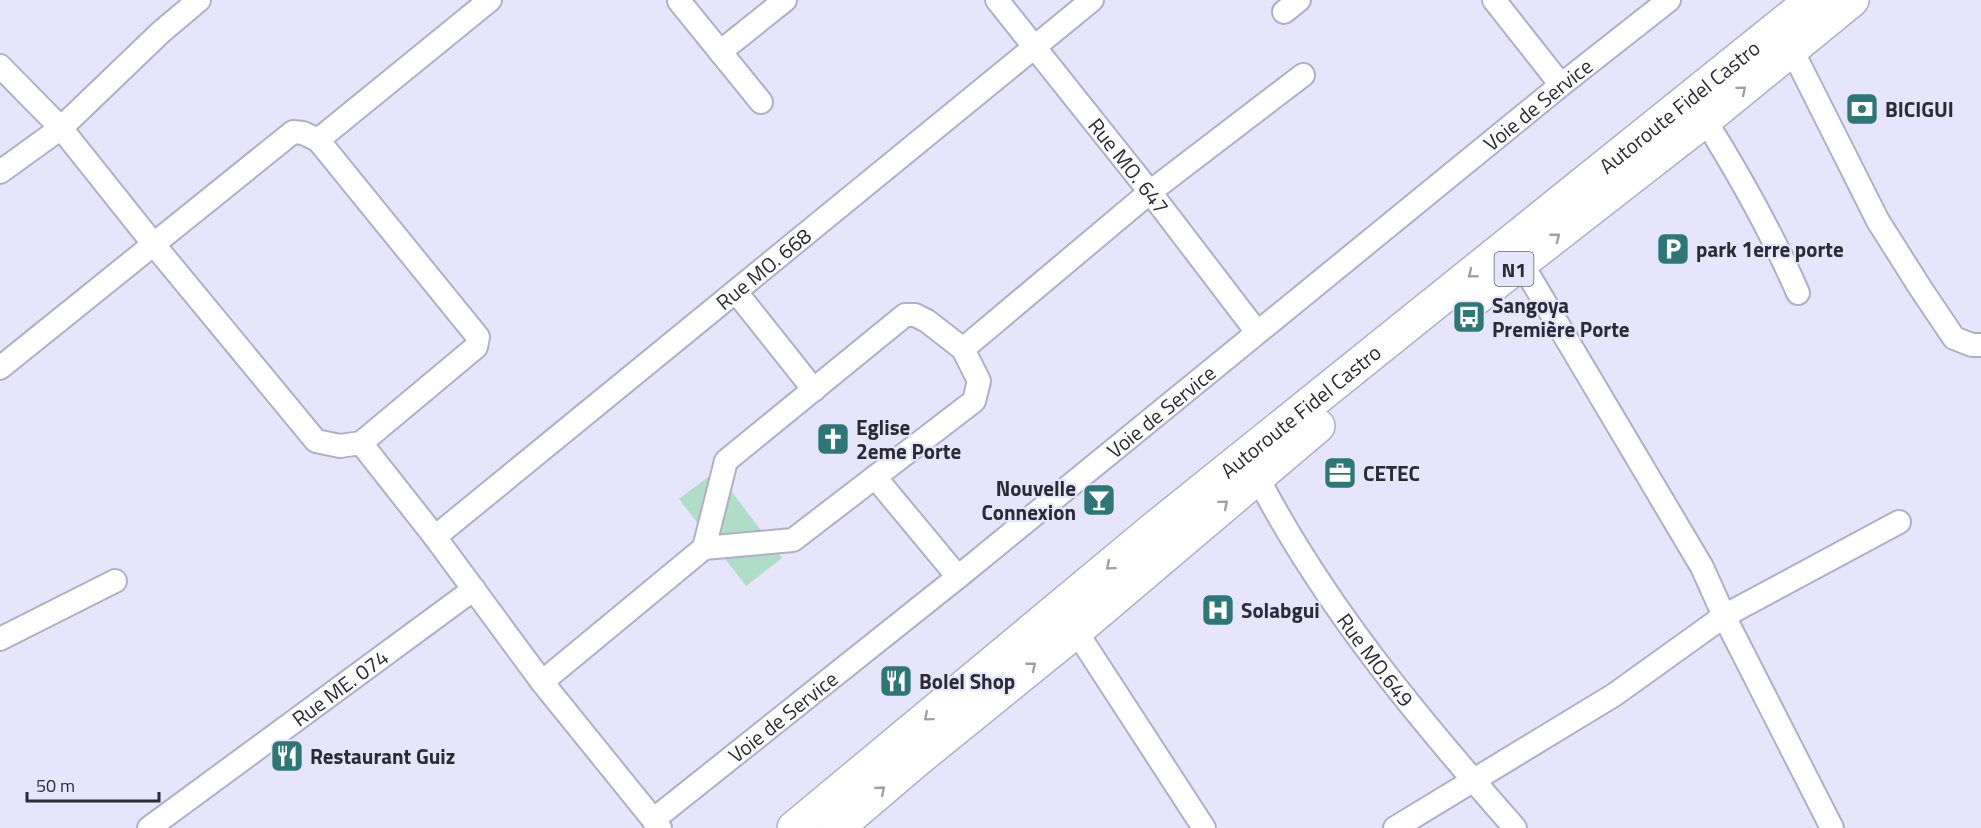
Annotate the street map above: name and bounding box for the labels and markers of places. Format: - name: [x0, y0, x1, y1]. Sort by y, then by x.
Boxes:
- bank icon: BICIGUI: [1844, 91, 1880, 127]
- place label: BICIGUI: [1885, 93, 1954, 125]
- parking icon: park 1erre porte: [1655, 231, 1691, 267]
- place label: park 1erre porte: [1696, 233, 1844, 265]
- place label: Sangoya Première Porte: [1492, 289, 1630, 345]
- bus stop icon: Sangoya Première Porte: [1451, 299, 1487, 335]
- place label: Eglise 2eme Porte: [856, 411, 961, 467]
- church icon: Eglise 2eme Porte: [815, 421, 851, 457]
- office icon: CETEC: [1322, 455, 1358, 491]
- place label: CETEC: [1363, 457, 1420, 489]
- place label: Nouvelle Connexion: [982, 472, 1076, 528]
- bar icon: Nouvelle Connexion: [1081, 482, 1117, 518]
- hospital icon: Solabgui: [1200, 592, 1236, 628]
- place label: Solabgui: [1241, 594, 1320, 626]
- restaurant icon: Bolel Shop: [878, 663, 914, 699]
- place label: Bolel Shop: [919, 665, 1015, 697]
- restaurant icon: Restaurant Guiz: [269, 738, 305, 774]
- place label: Restaurant Guiz: [310, 740, 455, 772]

